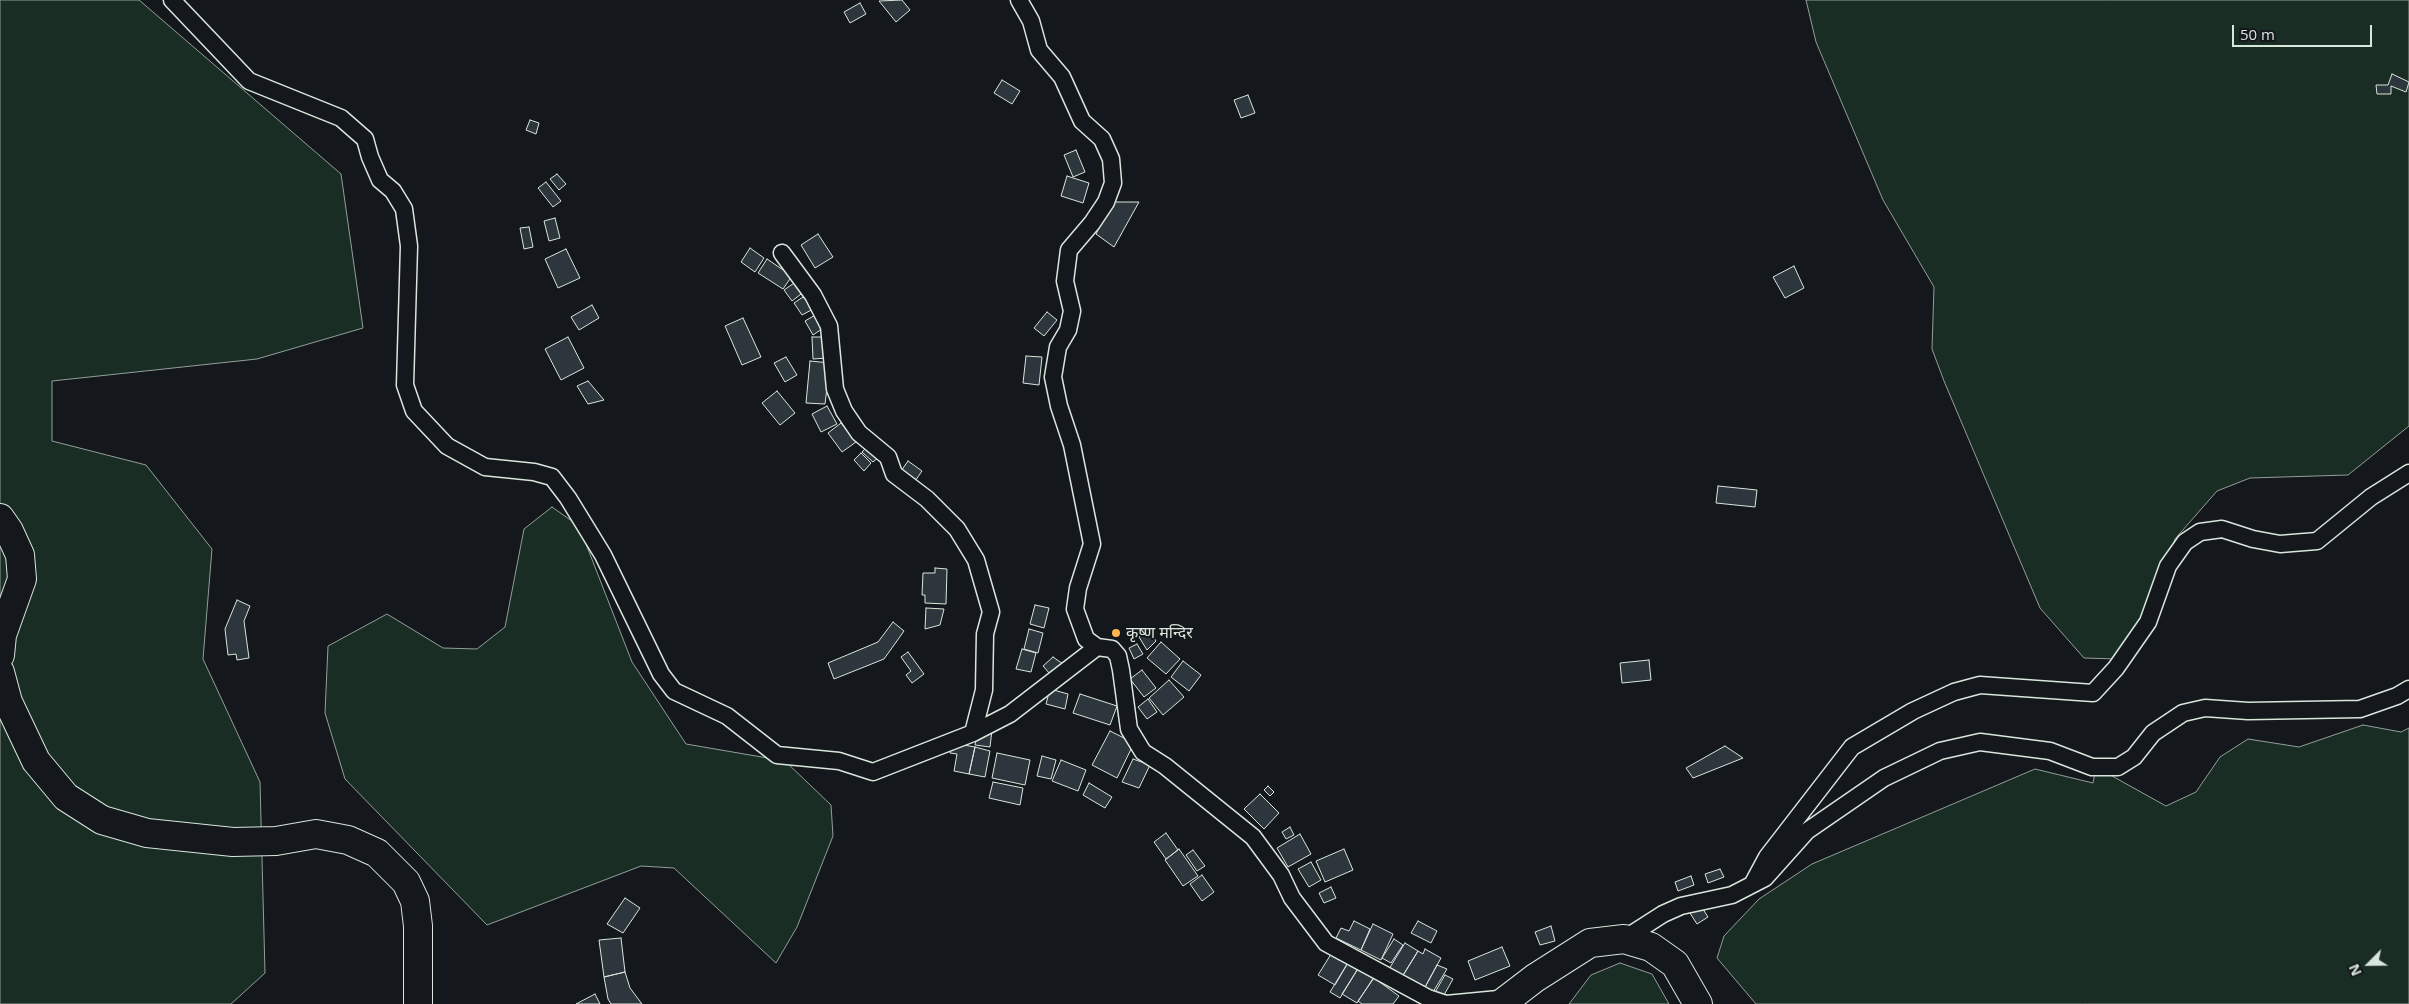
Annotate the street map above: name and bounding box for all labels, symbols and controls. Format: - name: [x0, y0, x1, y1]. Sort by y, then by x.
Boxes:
- scale bar: [2234, 15, 2374, 47]
- text: 50 m: [2240, 24, 2275, 44]
- place label: कृष्ण मन्दिर: [1126, 623, 1193, 643]
- marker: कृष्ण मन्दिर: [1110, 627, 1122, 639]
- north arrow: [2344, 939, 2394, 989]
- text: N: [2344, 961, 2366, 979]

